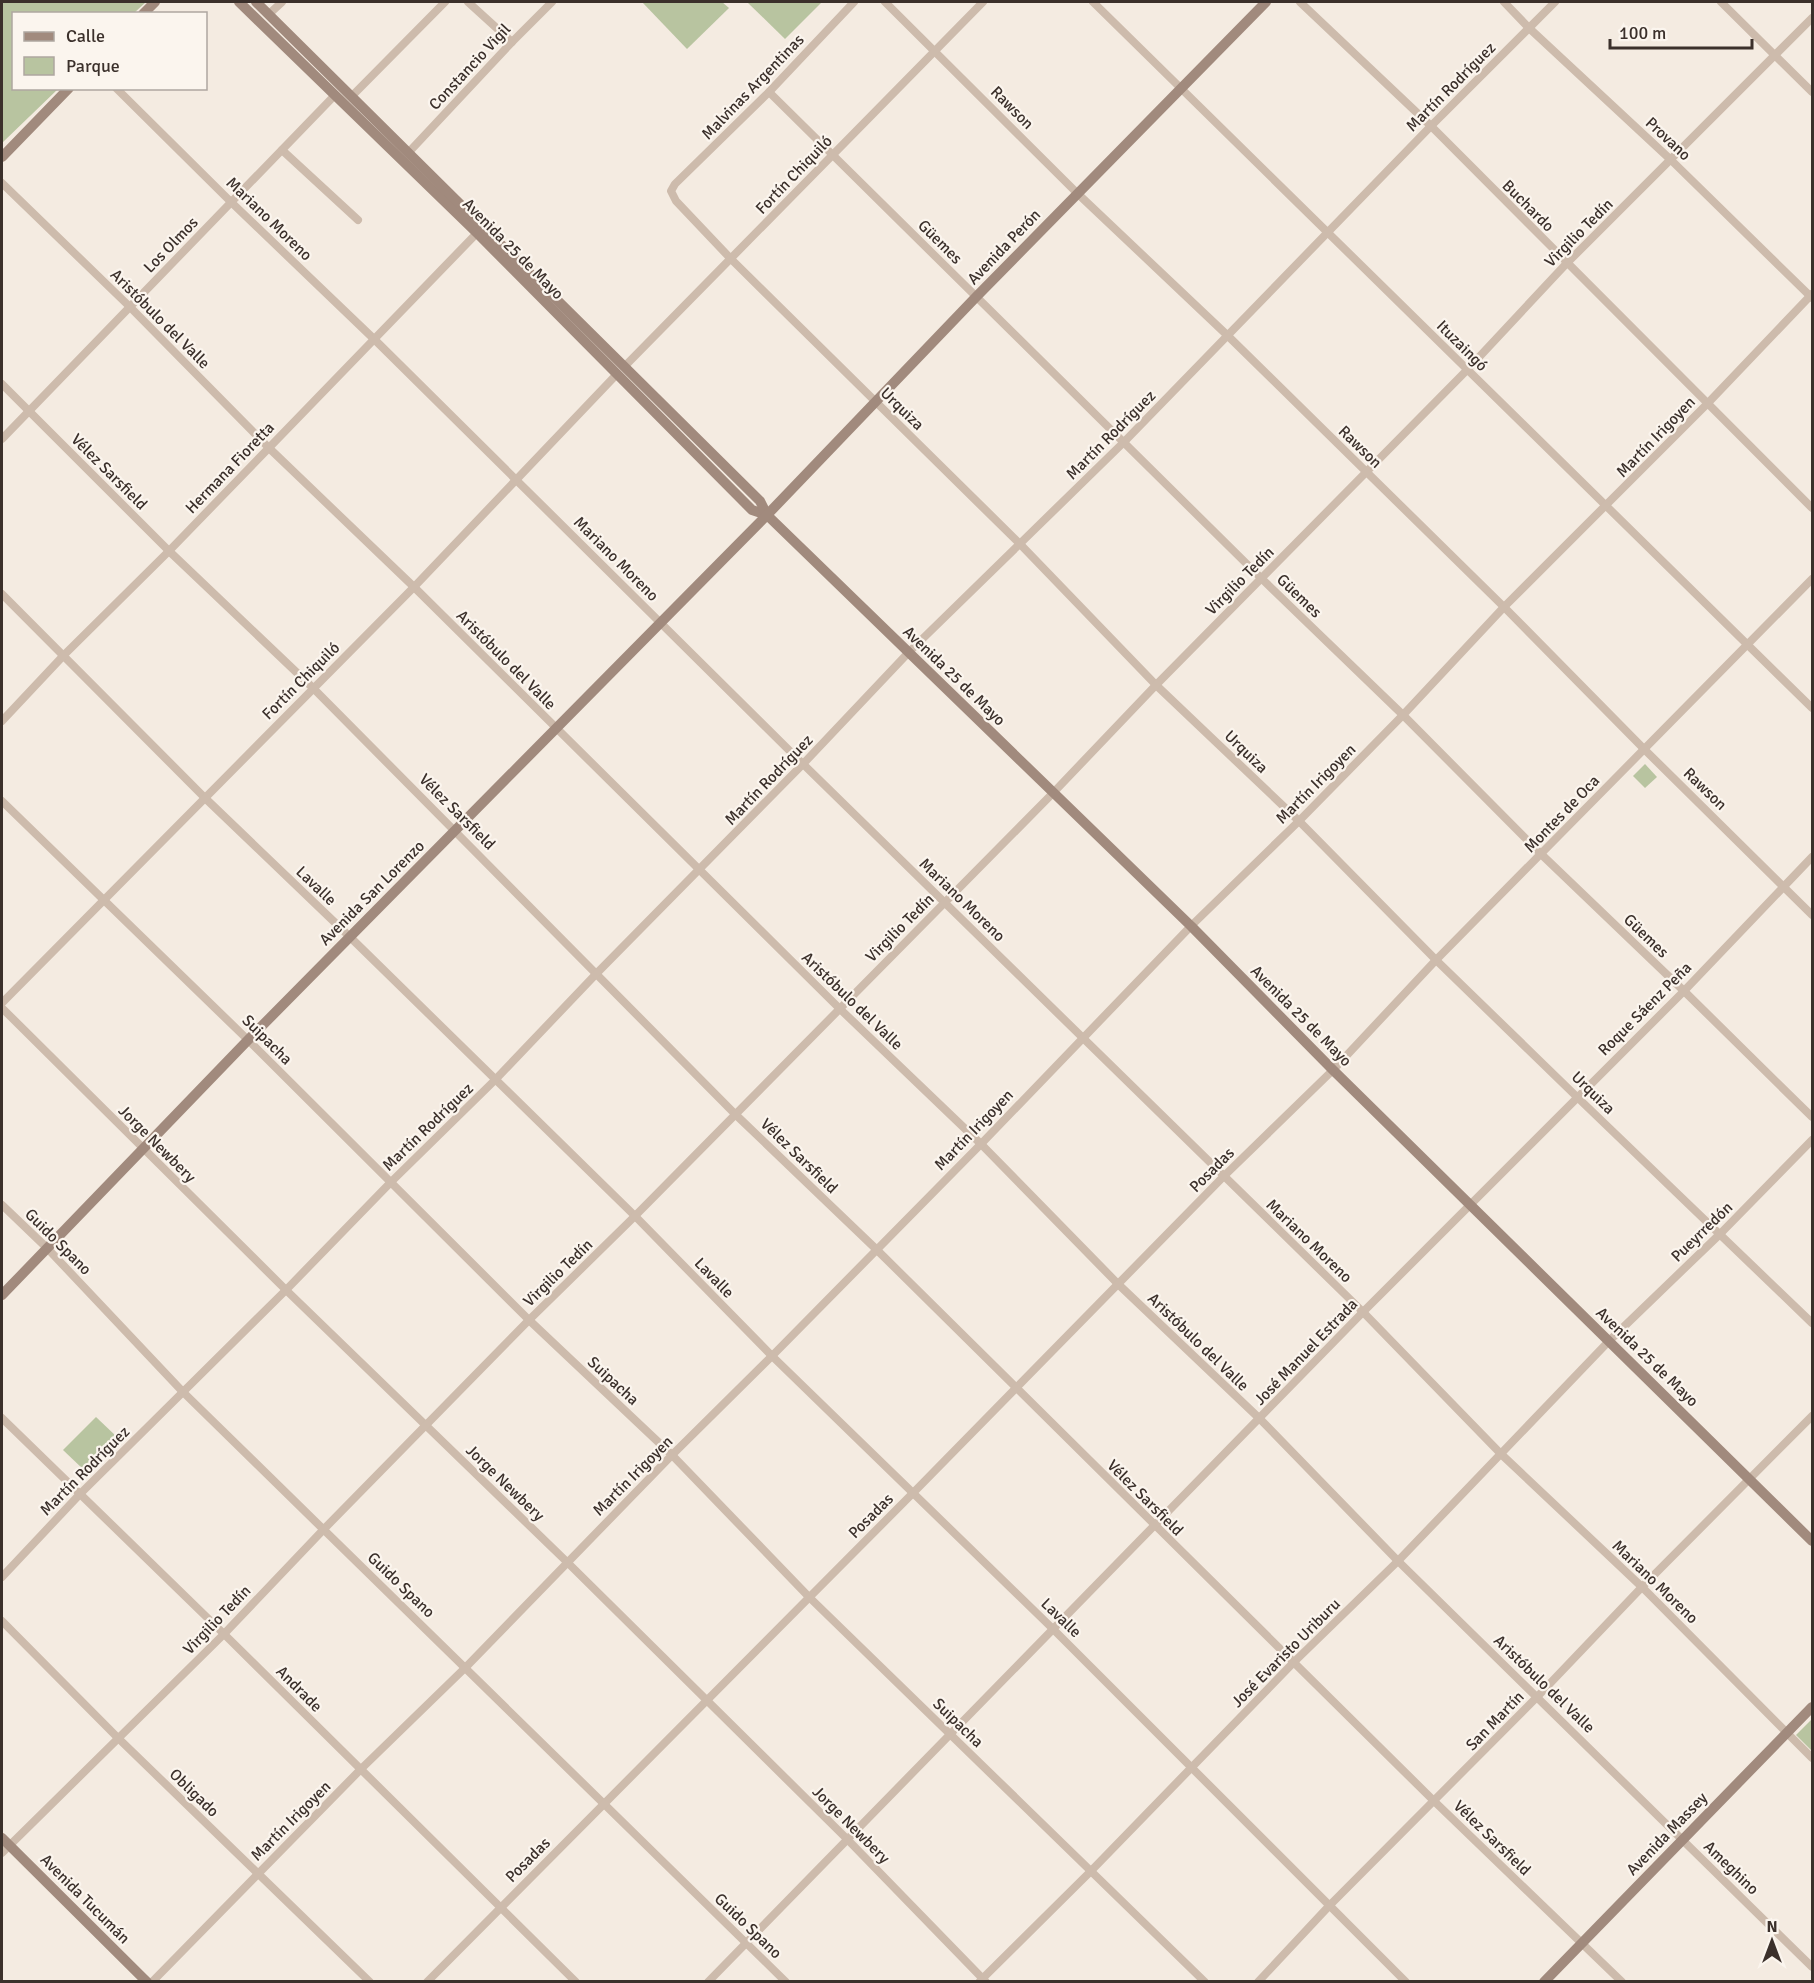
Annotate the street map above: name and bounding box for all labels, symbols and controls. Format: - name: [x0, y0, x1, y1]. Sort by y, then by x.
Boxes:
- legend: [12, 12, 207, 90]
- scale bar: [1610, 12, 1752, 50]
- street label: Constancio Vigil: [425, 19, 515, 114]
- text: 100 m: [1619, 22, 1666, 44]
- text: Calle: [66, 25, 105, 47]
- street label: Malvinas Argentinas: [698, 30, 808, 144]
- street label: Martín Rodríguez: [1402, 38, 1500, 136]
- text: Parque: [66, 55, 120, 77]
- street label: Rawson: [986, 82, 1038, 134]
- street label: Provano: [1641, 113, 1695, 165]
- street label: Fortín Chiquiló: [751, 131, 837, 219]
- street label: Mariano Moreno: [222, 173, 316, 265]
- street label: Buchardo: [1498, 176, 1558, 236]
- street label: Avenida 25 de Mayo: [458, 194, 568, 304]
- street label: Virgilio Tedín: [1541, 195, 1617, 271]
- street label: Avenida Perón: [963, 205, 1045, 289]
- street label: Los Olmos: [139, 213, 203, 277]
- street label: Güemes: [914, 216, 966, 268]
- street label: Aristóbulo del Valle: [106, 265, 214, 373]
- street label: Ituzaingó: [1432, 316, 1492, 376]
- street label: Urquiza: [876, 383, 928, 435]
- street label: Martín Rodríguez: [1062, 386, 1160, 484]
- street label: Martín Irigoyen: [1612, 392, 1700, 482]
- street label: Hermana Fioretta: [181, 418, 279, 518]
- street label: Rawson: [1334, 421, 1386, 473]
- street label: Vélez Sarsfield: [67, 430, 151, 514]
- street label: Mariano Moreno: [569, 512, 663, 606]
- street label: Virgilio Tedín: [1202, 543, 1278, 619]
- street label: Güemes: [1272, 570, 1326, 622]
- street label: Aristóbulo del Valle: [452, 606, 560, 714]
- street label: Avenida 25 de Mayo: [898, 622, 1010, 730]
- street label: Fortín Chiquiló: [258, 638, 344, 724]
- street label: Urquiza: [1220, 726, 1272, 778]
- street label: Martín Rodríguez: [721, 730, 817, 830]
- street label: Martín Irigoyen: [1272, 740, 1360, 828]
- street label: Rawson: [1679, 763, 1731, 815]
- street label: Vélez Sarsfield: [415, 770, 499, 854]
- street label: Montes de Oca: [1520, 771, 1604, 857]
- street label: Avenida San Lorenzo: [315, 836, 429, 950]
- street label: Mariano Moreno: [915, 854, 1009, 946]
- street label: Lavalle: [292, 862, 340, 910]
- street label: Virgilio Tedín: [862, 890, 938, 966]
- street label: Güemes: [1619, 910, 1673, 962]
- street label: Aristóbulo del Valle: [797, 948, 907, 1054]
- street label: Roque Sáenz Peña: [1594, 958, 1696, 1060]
- street label: Avenida 25 de Mayo: [1246, 961, 1356, 1071]
- street label: Suipacha: [238, 1011, 296, 1069]
- street label: Urquiza: [1567, 1067, 1619, 1119]
- street label: Martín Rodríguez: [378, 1079, 478, 1175]
- street label: Martín Irigoyen: [930, 1085, 1018, 1175]
- street label: Jorge Newbery: [114, 1101, 200, 1187]
- street label: Vélez Sarsfield: [756, 1114, 842, 1198]
- street label: Posadas: [1185, 1143, 1239, 1197]
- street label: Mariano Moreno: [1262, 1195, 1356, 1287]
- street label: Pueyrredón: [1667, 1198, 1737, 1266]
- street label: Guido Spano: [20, 1204, 96, 1280]
- street label: Virgilio Tedín: [519, 1235, 597, 1311]
- street label: Lavalle: [690, 1254, 738, 1302]
- street label: Aristóbulo del Valle: [1143, 1289, 1253, 1395]
- street label: José Manuel Estrada: [1250, 1294, 1362, 1410]
- street label: Avenida 25 de Mayo: [1591, 1303, 1703, 1411]
- street label: Suipacha: [583, 1352, 643, 1410]
- street label: Martín Rodríguez: [36, 1422, 134, 1520]
- street label: Martín Irigoyen: [589, 1432, 677, 1520]
- street label: Jorge Newbery: [461, 1440, 549, 1526]
- street label: Vélez Sarsfield: [1103, 1456, 1187, 1540]
- street label: Posadas: [844, 1489, 898, 1543]
- street label: Mariano Moreno: [1608, 1536, 1702, 1628]
- street label: Guido Spano: [363, 1548, 439, 1622]
- street label: Virgilio Tedín: [179, 1581, 255, 1659]
- street label: Lavalle: [1037, 1594, 1085, 1642]
- street label: José Evaristo Uriburu: [1227, 1594, 1345, 1712]
- street label: Aristóbulo del Valle: [1489, 1631, 1599, 1737]
- street label: Andrade: [272, 1662, 326, 1716]
- street label: San Martín: [1462, 1687, 1528, 1755]
- street label: Suipacha: [928, 1694, 988, 1752]
- street label: Obligado: [165, 1765, 223, 1821]
- street label: Martín Irigoyen: [247, 1777, 335, 1865]
- street label: Jorge Newbery: [808, 1782, 894, 1868]
- street label: Avenida Massey: [1622, 1788, 1712, 1880]
- street label: Vélez Sarsfield: [1449, 1796, 1535, 1880]
- street label: Posadas: [501, 1833, 555, 1887]
- street label: Ameghino: [1699, 1837, 1763, 1899]
- street label: Avenida Tucumán: [36, 1850, 134, 1948]
- street label: Guido Spano: [710, 1889, 786, 1963]
- north arrow: [1742, 1911, 1802, 1971]
- text: N: [1766, 1917, 1778, 1937]

